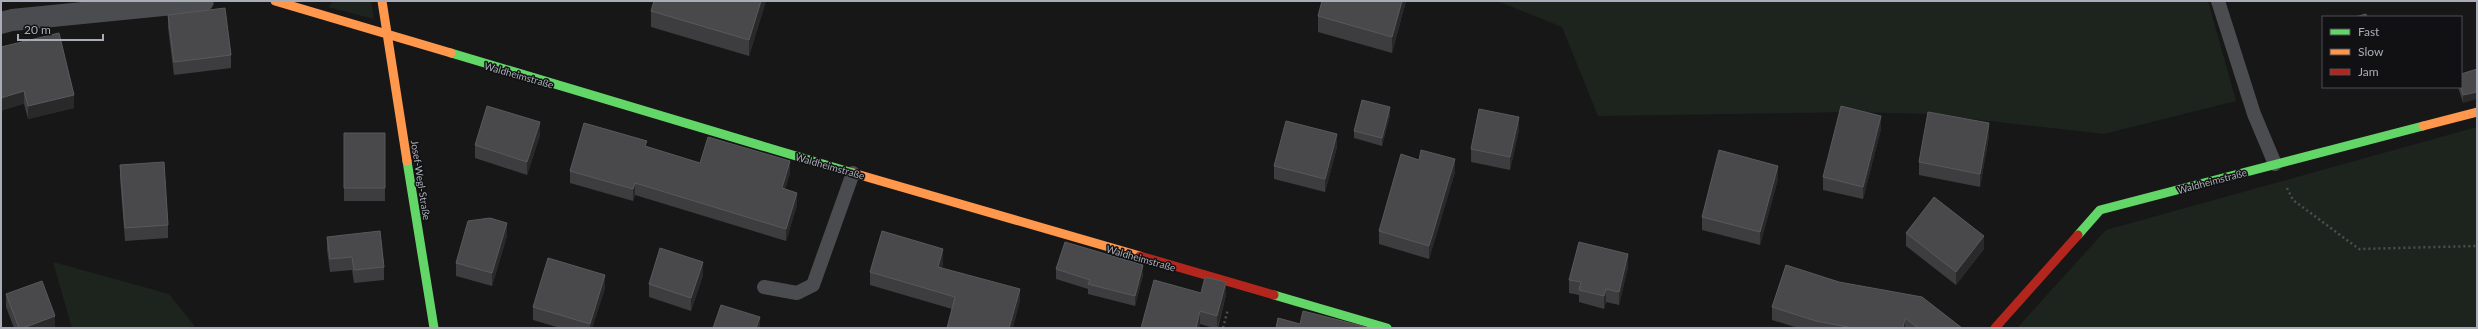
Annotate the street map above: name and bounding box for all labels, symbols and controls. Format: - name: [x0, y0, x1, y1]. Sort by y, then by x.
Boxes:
- scale bar: [18, 16, 103, 42]
- legend: [2322, 16, 2462, 88]
- text: 20 m: [24, 22, 51, 37]
- text: Fast: [2358, 24, 2380, 39]
- text: Slow: [2358, 44, 2384, 59]
- street label: Waldheimstraße: [483, 59, 555, 91]
- text: Jam: [2358, 64, 2379, 79]
- street label: Josef-Wegl-Straße: [409, 139, 433, 221]
- street label: Waldheimstraße: [794, 150, 866, 182]
- street label: Waldheimstraße: [2176, 166, 2248, 196]
- street label: Waldheimstraße: [1105, 242, 1177, 274]

